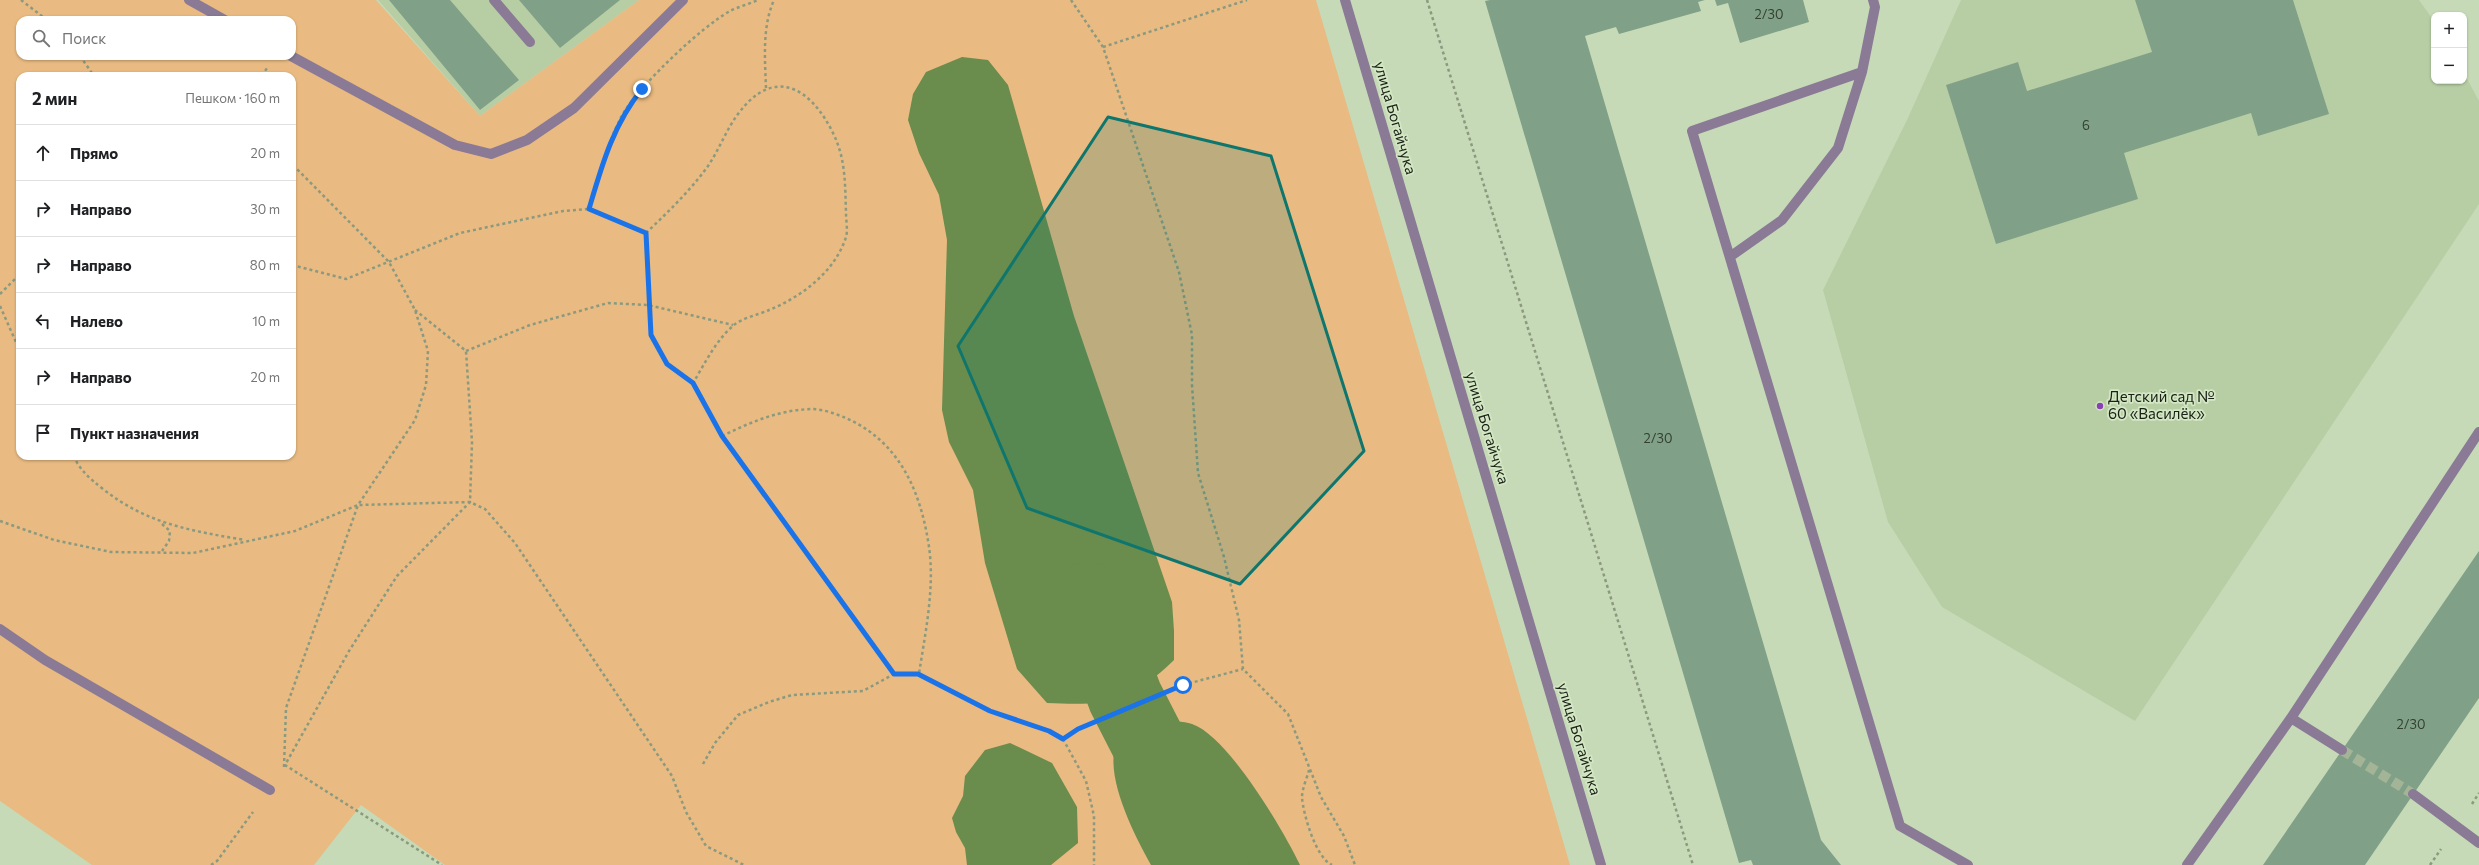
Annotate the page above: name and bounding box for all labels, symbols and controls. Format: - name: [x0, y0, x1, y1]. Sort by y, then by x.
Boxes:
- house number: 2/30: [1755, 6, 1783, 22]
- map controls: [2431, 12, 2467, 84]
- button: +: [2431, 12, 2467, 48]
- search box: [16, 16, 296, 60]
- icon: search: [30, 27, 52, 49]
- text: Поиск: [62, 29, 106, 47]
- button: −: [2431, 48, 2467, 84]
- street label: улица Богайчука: [1371, 59, 1421, 176]
- route end: [633, 80, 651, 98]
- text: 2 мин: [32, 88, 77, 109]
- text: Пешком · 160 m: [185, 90, 280, 106]
- house number: 6: [2082, 117, 2090, 133]
- icon: ahead: [32, 142, 54, 164]
- text: Прямо: [70, 144, 118, 162]
- text: 20 m: [251, 145, 280, 161]
- icon: right: [32, 198, 54, 220]
- text: Направо: [70, 200, 132, 218]
- text: 30 m: [250, 201, 280, 217]
- icon: right: [32, 254, 54, 276]
- text: Направо: [70, 256, 132, 274]
- text: 80 m: [250, 257, 280, 273]
- icon: left: [32, 310, 54, 332]
- text: Налево: [70, 312, 123, 330]
- text: 10 m: [252, 313, 280, 329]
- icon: right: [32, 366, 54, 388]
- text: Направо: [70, 368, 132, 386]
- text: 20 m: [251, 369, 280, 385]
- street label: улица Богайчука: [1462, 369, 1514, 486]
- place label: Детский сад № 60 «Василёк»: [2108, 387, 2215, 422]
- marker: Детский сад № 60 «Василёк»: [2095, 401, 2105, 411]
- icon: arrive: [32, 422, 54, 444]
- text: Пункт назначения: [70, 424, 199, 442]
- house number: 2/30: [1644, 430, 1672, 446]
- route start: [1174, 676, 1192, 694]
- street label: улица Богайчука: [1554, 680, 1606, 797]
- house number: 2/30: [2397, 716, 2425, 732]

